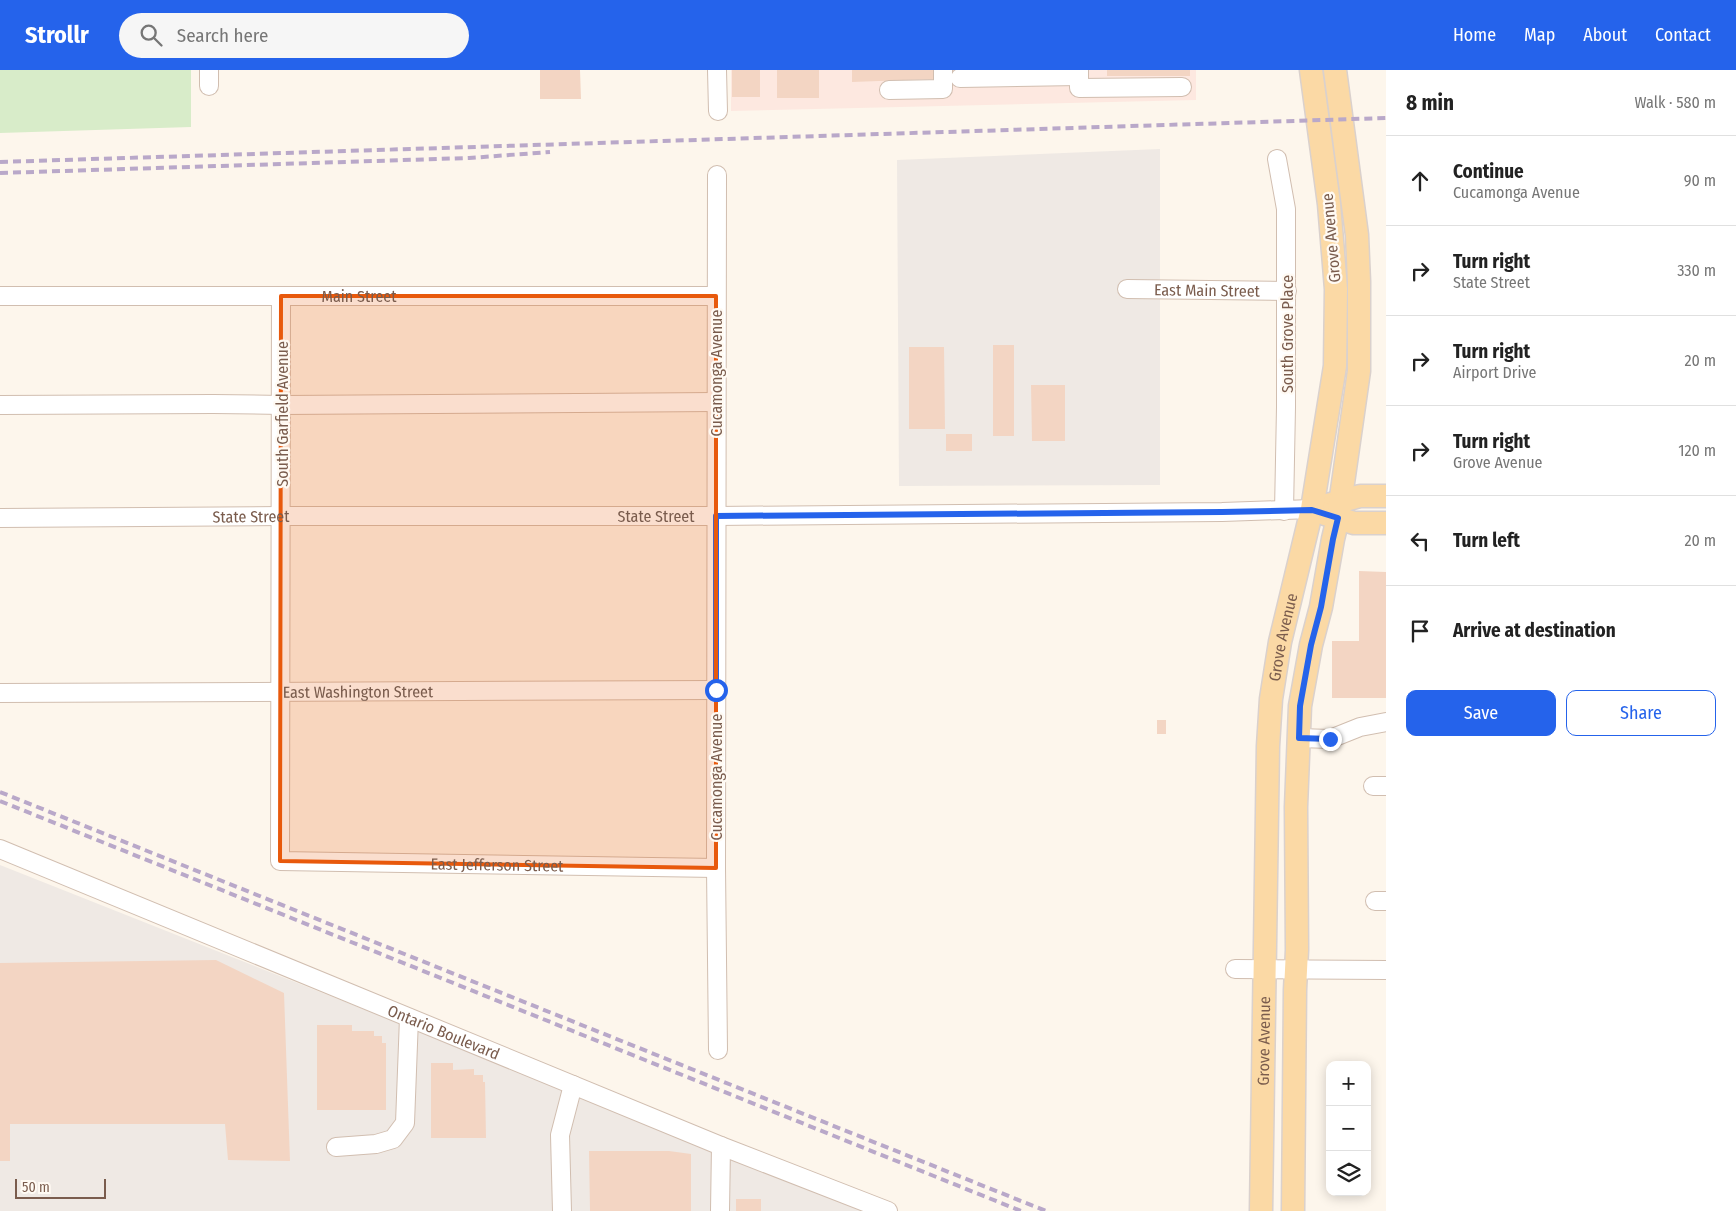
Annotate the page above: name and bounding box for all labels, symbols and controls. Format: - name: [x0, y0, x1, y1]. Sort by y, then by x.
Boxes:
- search box: [119, 13, 469, 58]
- text: Strollr: [25, 21, 89, 49]
- icon: search: [137, 21, 165, 49]
- text: Search here: [177, 24, 268, 47]
- text: Home: [1453, 24, 1496, 46]
- text: Map: [1524, 24, 1555, 46]
- text: About: [1583, 24, 1627, 46]
- text: Contact: [1655, 24, 1711, 46]
- text: 8 min: [1406, 90, 1454, 116]
- text: Walk · 580 m: [1634, 93, 1716, 112]
- text: Continue: [1453, 160, 1524, 183]
- icon: ahead: [1406, 167, 1434, 195]
- text: 90 m: [1684, 171, 1716, 190]
- text: Cucamonga Avenue: [1453, 183, 1580, 202]
- street label: Grove Avenue: [1318, 193, 1344, 283]
- text: Turn right: [1453, 250, 1530, 273]
- icon: right: [1406, 257, 1434, 285]
- text: 330 m: [1677, 261, 1716, 280]
- text: State Street: [1453, 273, 1530, 292]
- street label: South Grove Place: [1278, 275, 1297, 393]
- street label: East Main Street: [1154, 280, 1261, 300]
- street label: Main Street: [322, 287, 397, 306]
- street label: Cucamonga Avenue: [707, 310, 726, 436]
- text: Turn right: [1453, 340, 1530, 363]
- street label: South Garfield Avenue: [273, 341, 292, 487]
- icon: right: [1406, 347, 1434, 375]
- text: 20 m: [1685, 351, 1716, 370]
- text: Airport Drive: [1453, 363, 1536, 382]
- text: Turn right: [1453, 430, 1530, 453]
- icon: right: [1406, 437, 1434, 465]
- text: 120 m: [1678, 441, 1716, 460]
- text: Grove Avenue: [1453, 453, 1542, 472]
- street label: State Street: [212, 506, 290, 526]
- street label: State Street: [618, 507, 695, 526]
- icon: left: [1406, 527, 1434, 555]
- text: Turn left: [1453, 529, 1520, 552]
- text: 20 m: [1685, 531, 1716, 550]
- street label: Grove Avenue: [1264, 591, 1301, 683]
- icon: arrive: [1406, 617, 1434, 645]
- text: Arrive at destination: [1453, 619, 1616, 642]
- route start: [705, 679, 728, 702]
- street label: East Washington Street: [283, 682, 434, 701]
- button: Save: [1406, 690, 1556, 736]
- button: Share: [1566, 690, 1716, 736]
- street label: Cucamonga Avenue: [707, 714, 726, 840]
- route end: [1319, 728, 1342, 751]
- street label: East Jefferson Street: [430, 854, 564, 875]
- street label: Grove Avenue: [1253, 996, 1274, 1086]
- street label: Ontario Boulevard: [385, 1000, 503, 1063]
- map controls: [1326, 1061, 1371, 1196]
- button: +: [1326, 1061, 1371, 1106]
- button: −: [1326, 1106, 1371, 1151]
- button: layers: [1326, 1151, 1371, 1196]
- scale bar: [15, 1176, 106, 1199]
- text: 50 m: [22, 1179, 50, 1196]

